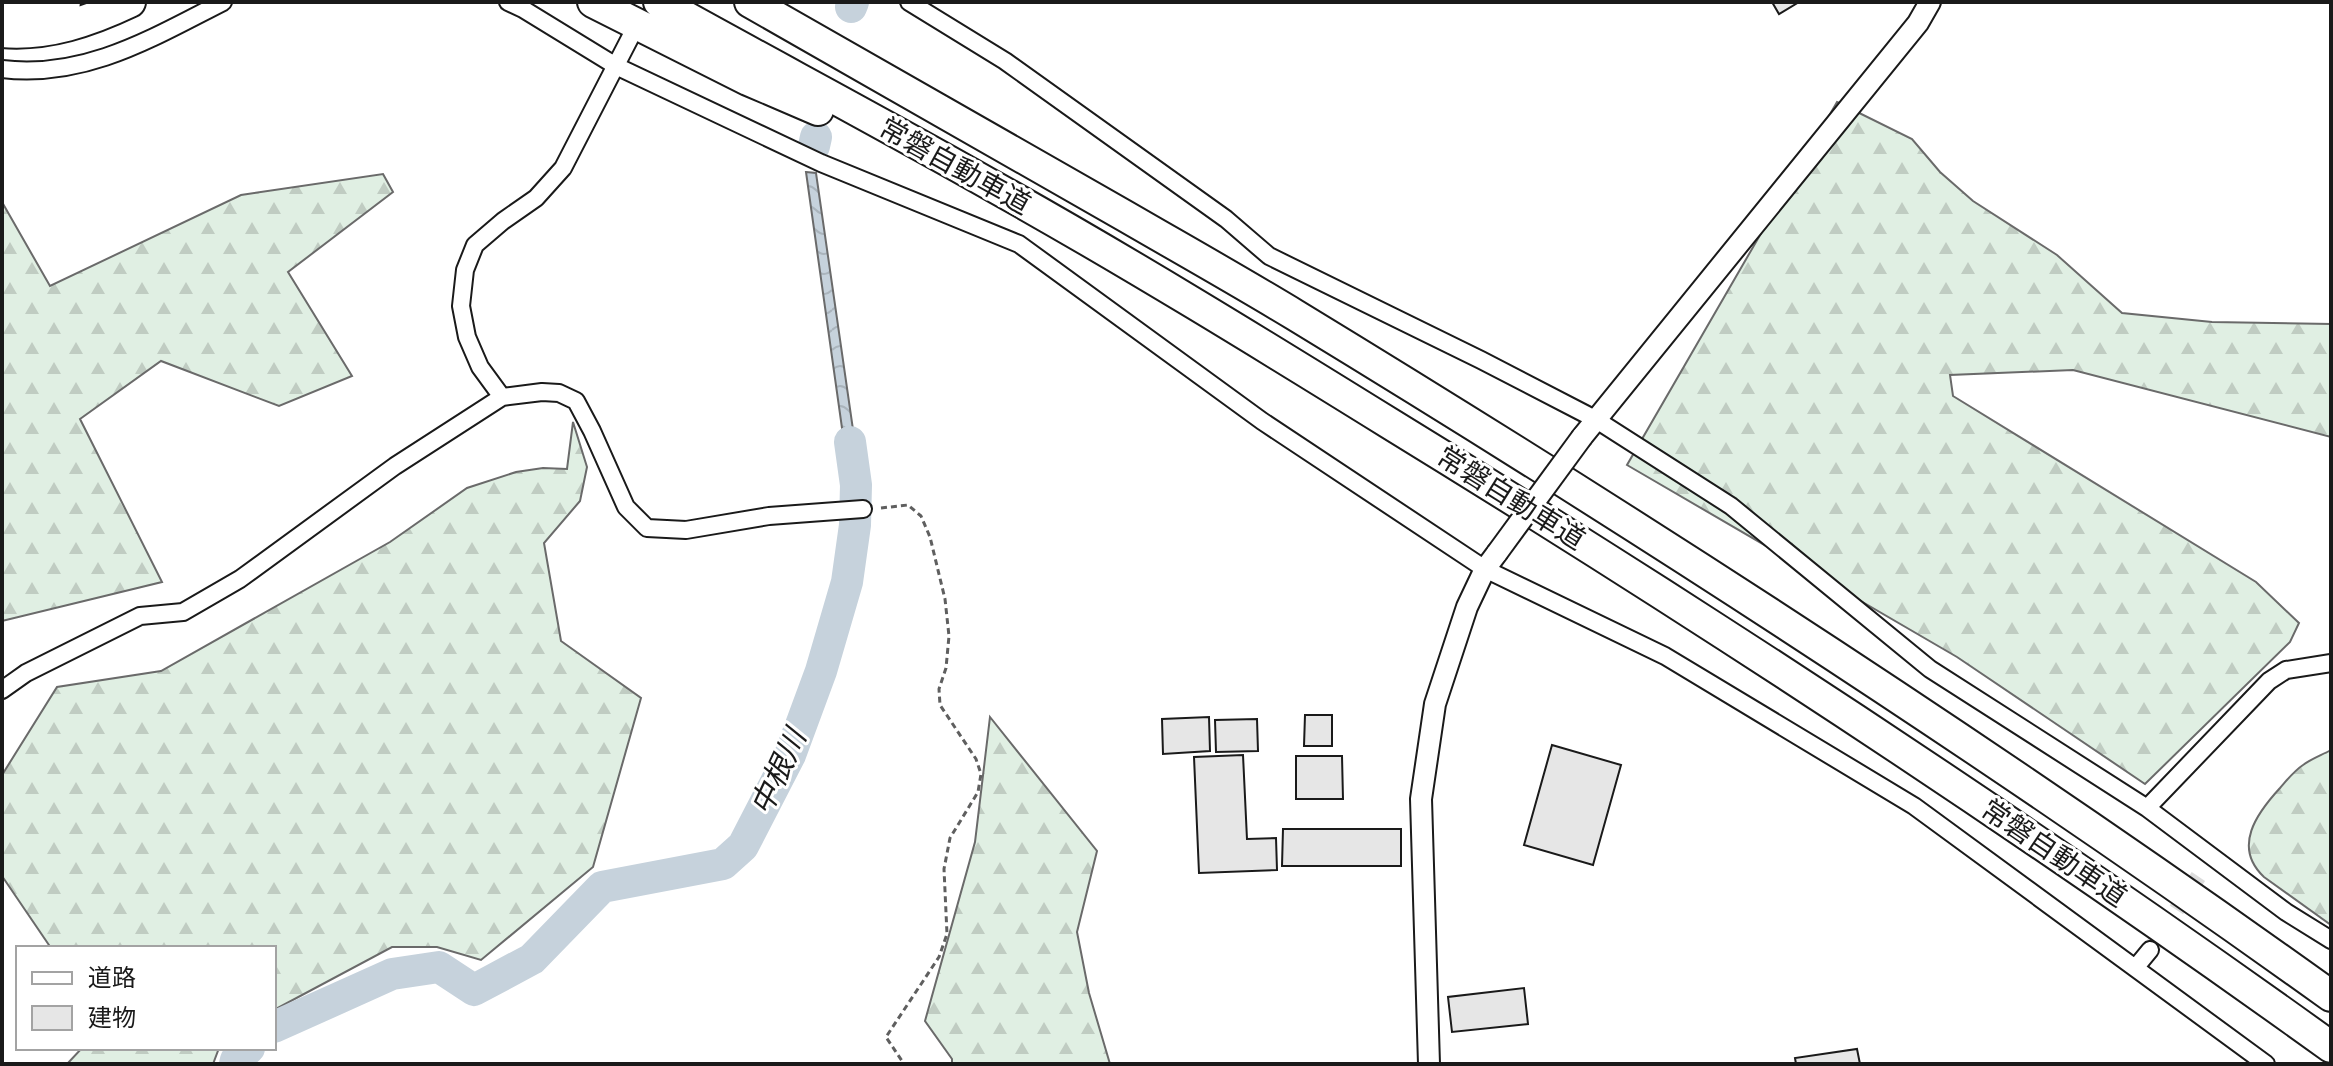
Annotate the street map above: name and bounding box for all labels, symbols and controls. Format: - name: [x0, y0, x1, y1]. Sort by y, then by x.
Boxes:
- street label: 常磐自動車道: [872, 107, 1038, 225]
- street label: 常磐自動車道: [1429, 436, 1593, 560]
- water label: 中根川: [739, 719, 818, 822]
- street label: 常磐自動車道: [1973, 789, 2135, 917]
- legend: [16, 946, 276, 1050]
- text: 道路: [88, 960, 136, 995]
- text: 建物: [88, 1000, 136, 1035]

